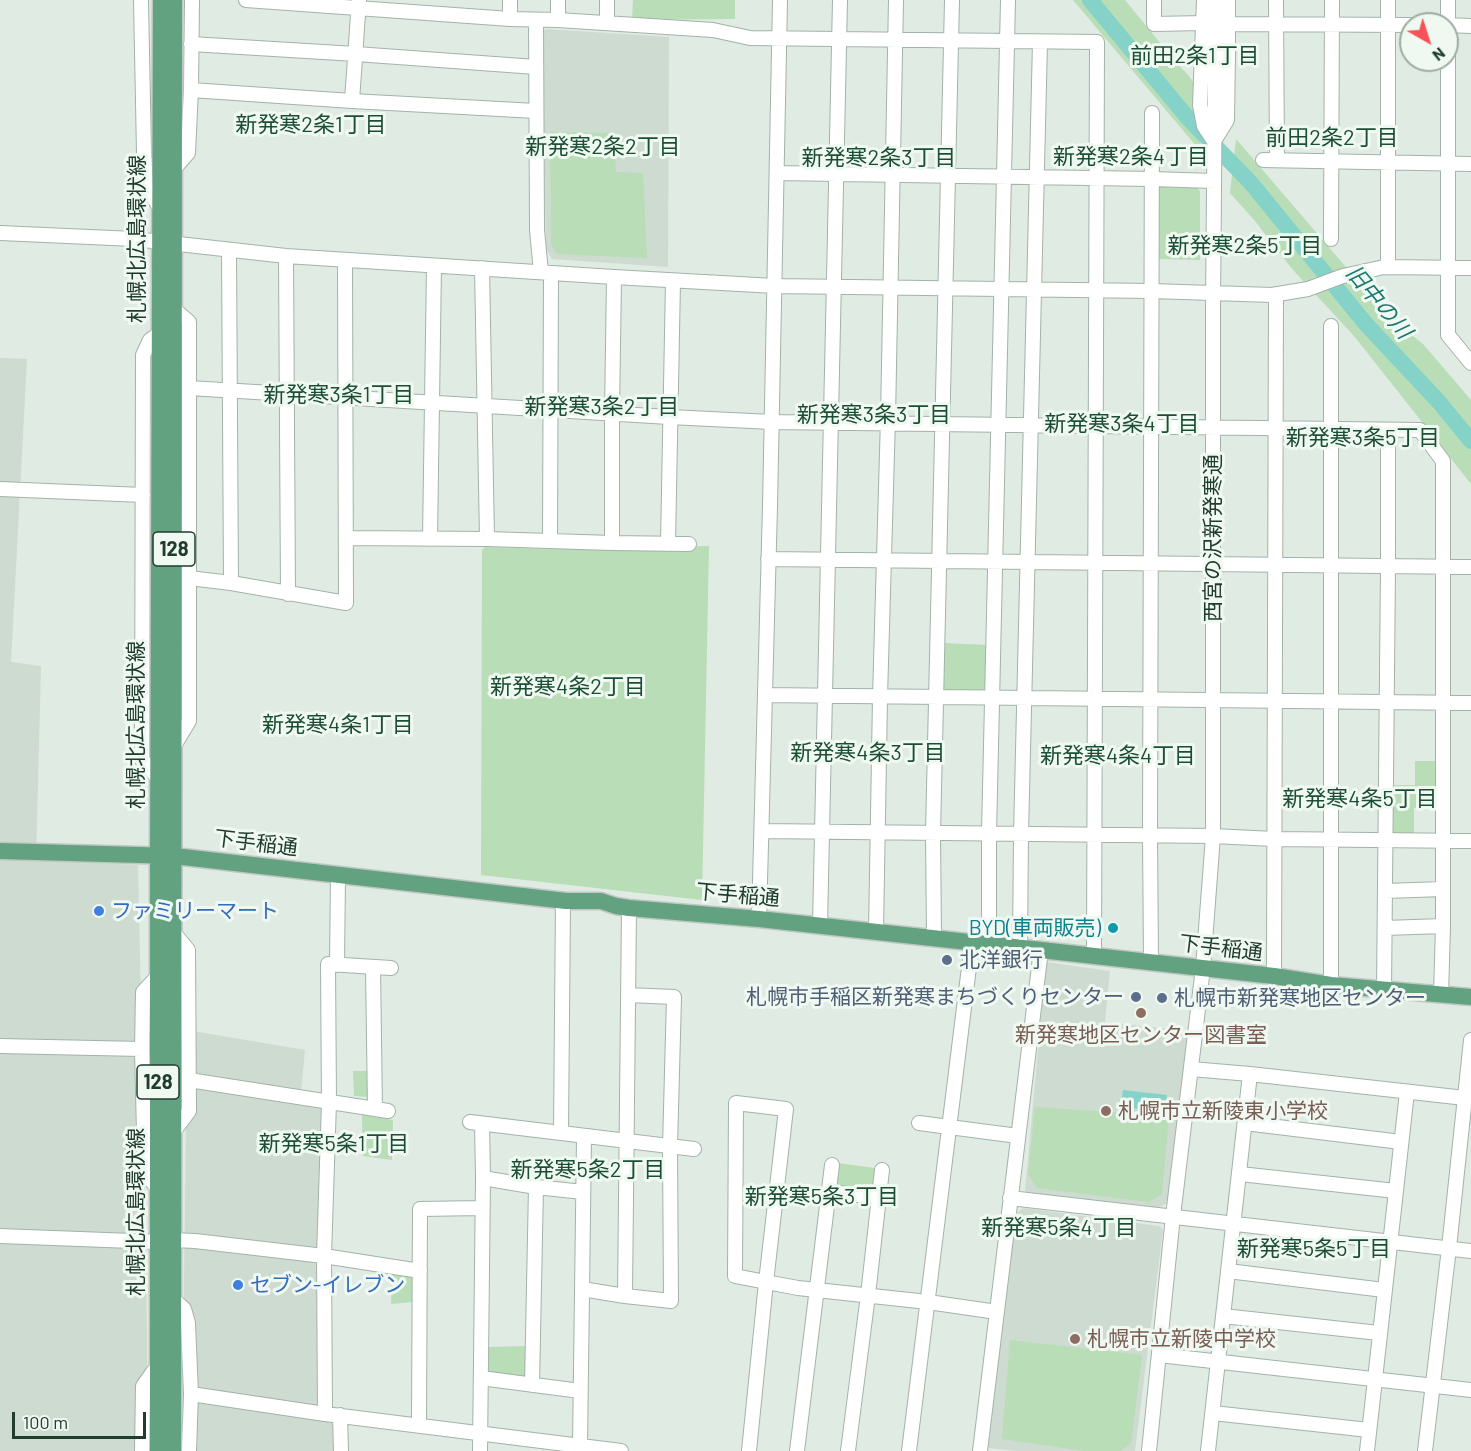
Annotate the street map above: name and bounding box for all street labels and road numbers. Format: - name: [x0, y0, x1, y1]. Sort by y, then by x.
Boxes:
- street label: 札幌北広島環状線: [124, 155, 150, 323]
- street label: 西宮の沢新発寒通: [1200, 454, 1226, 622]
- road number: 128: [153, 532, 195, 566]
- street label: 札幌北広島環状線: [123, 641, 149, 809]
- street label: 下手稲通: [213, 825, 299, 861]
- street label: 下手稲通: [695, 879, 781, 911]
- street label: 下手稲通: [1178, 930, 1264, 966]
- road number: 128: [137, 1065, 179, 1099]
- street label: 札幌北広島環状線: [123, 1128, 149, 1296]

